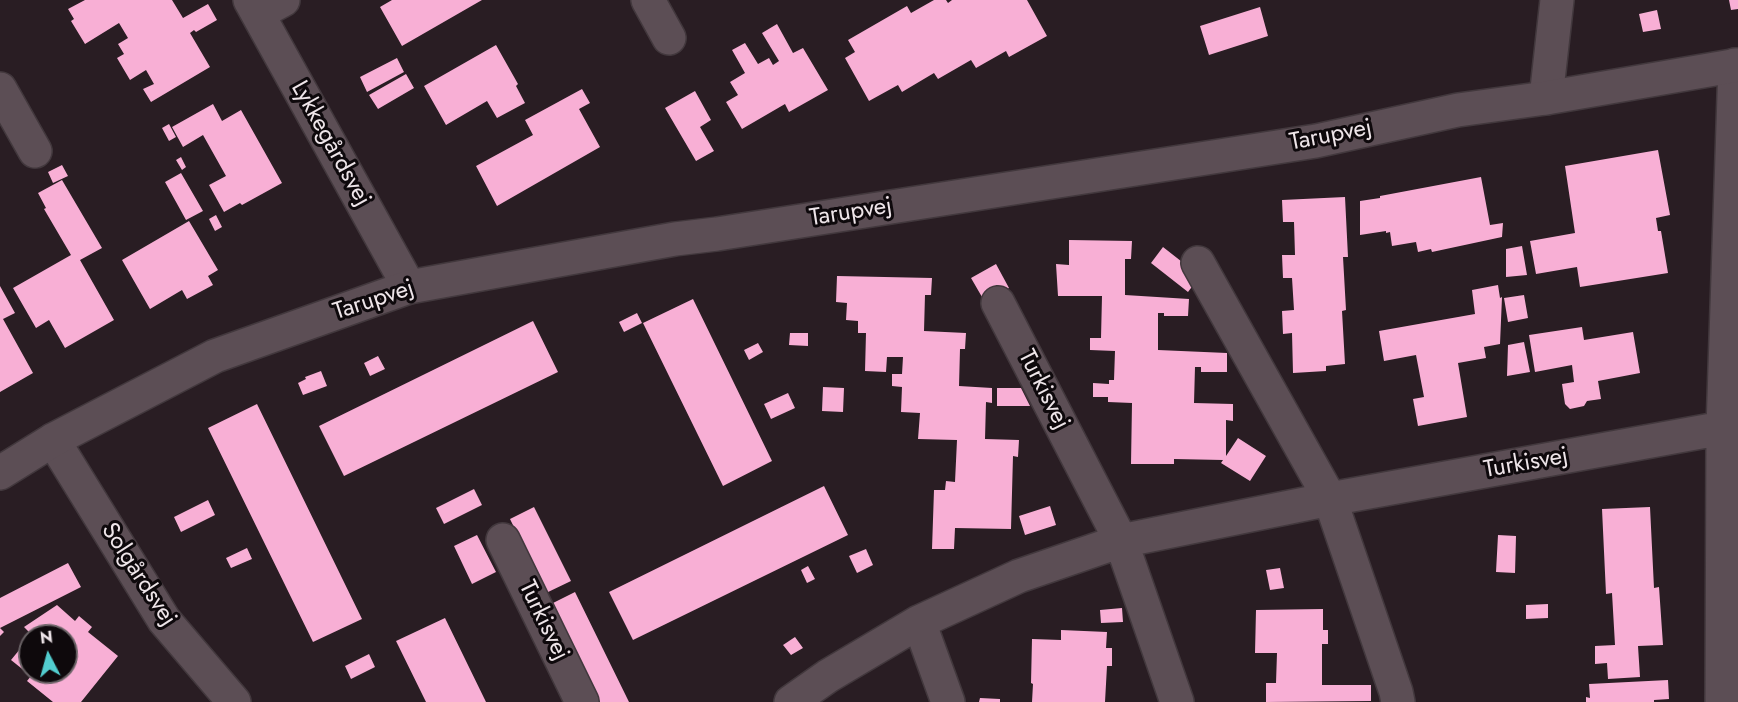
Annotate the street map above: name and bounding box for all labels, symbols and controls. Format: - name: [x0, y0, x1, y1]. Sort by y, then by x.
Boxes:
- street label: Lykkegårdsvej: [284, 76, 376, 212]
- street label: Tarupvej: [1288, 114, 1374, 158]
- street label: Tarupvej: [808, 192, 894, 234]
- street label: Tarupvej: [330, 274, 418, 328]
- street label: Turkisvej: [1011, 346, 1075, 434]
- street label: Turkisvej: [1482, 442, 1570, 486]
- street label: Solgårdsvej: [94, 518, 182, 632]
- street label: Turkisvej: [511, 576, 575, 666]
- north arrow: [18, 624, 78, 684]
- text: N: [39, 625, 54, 650]

